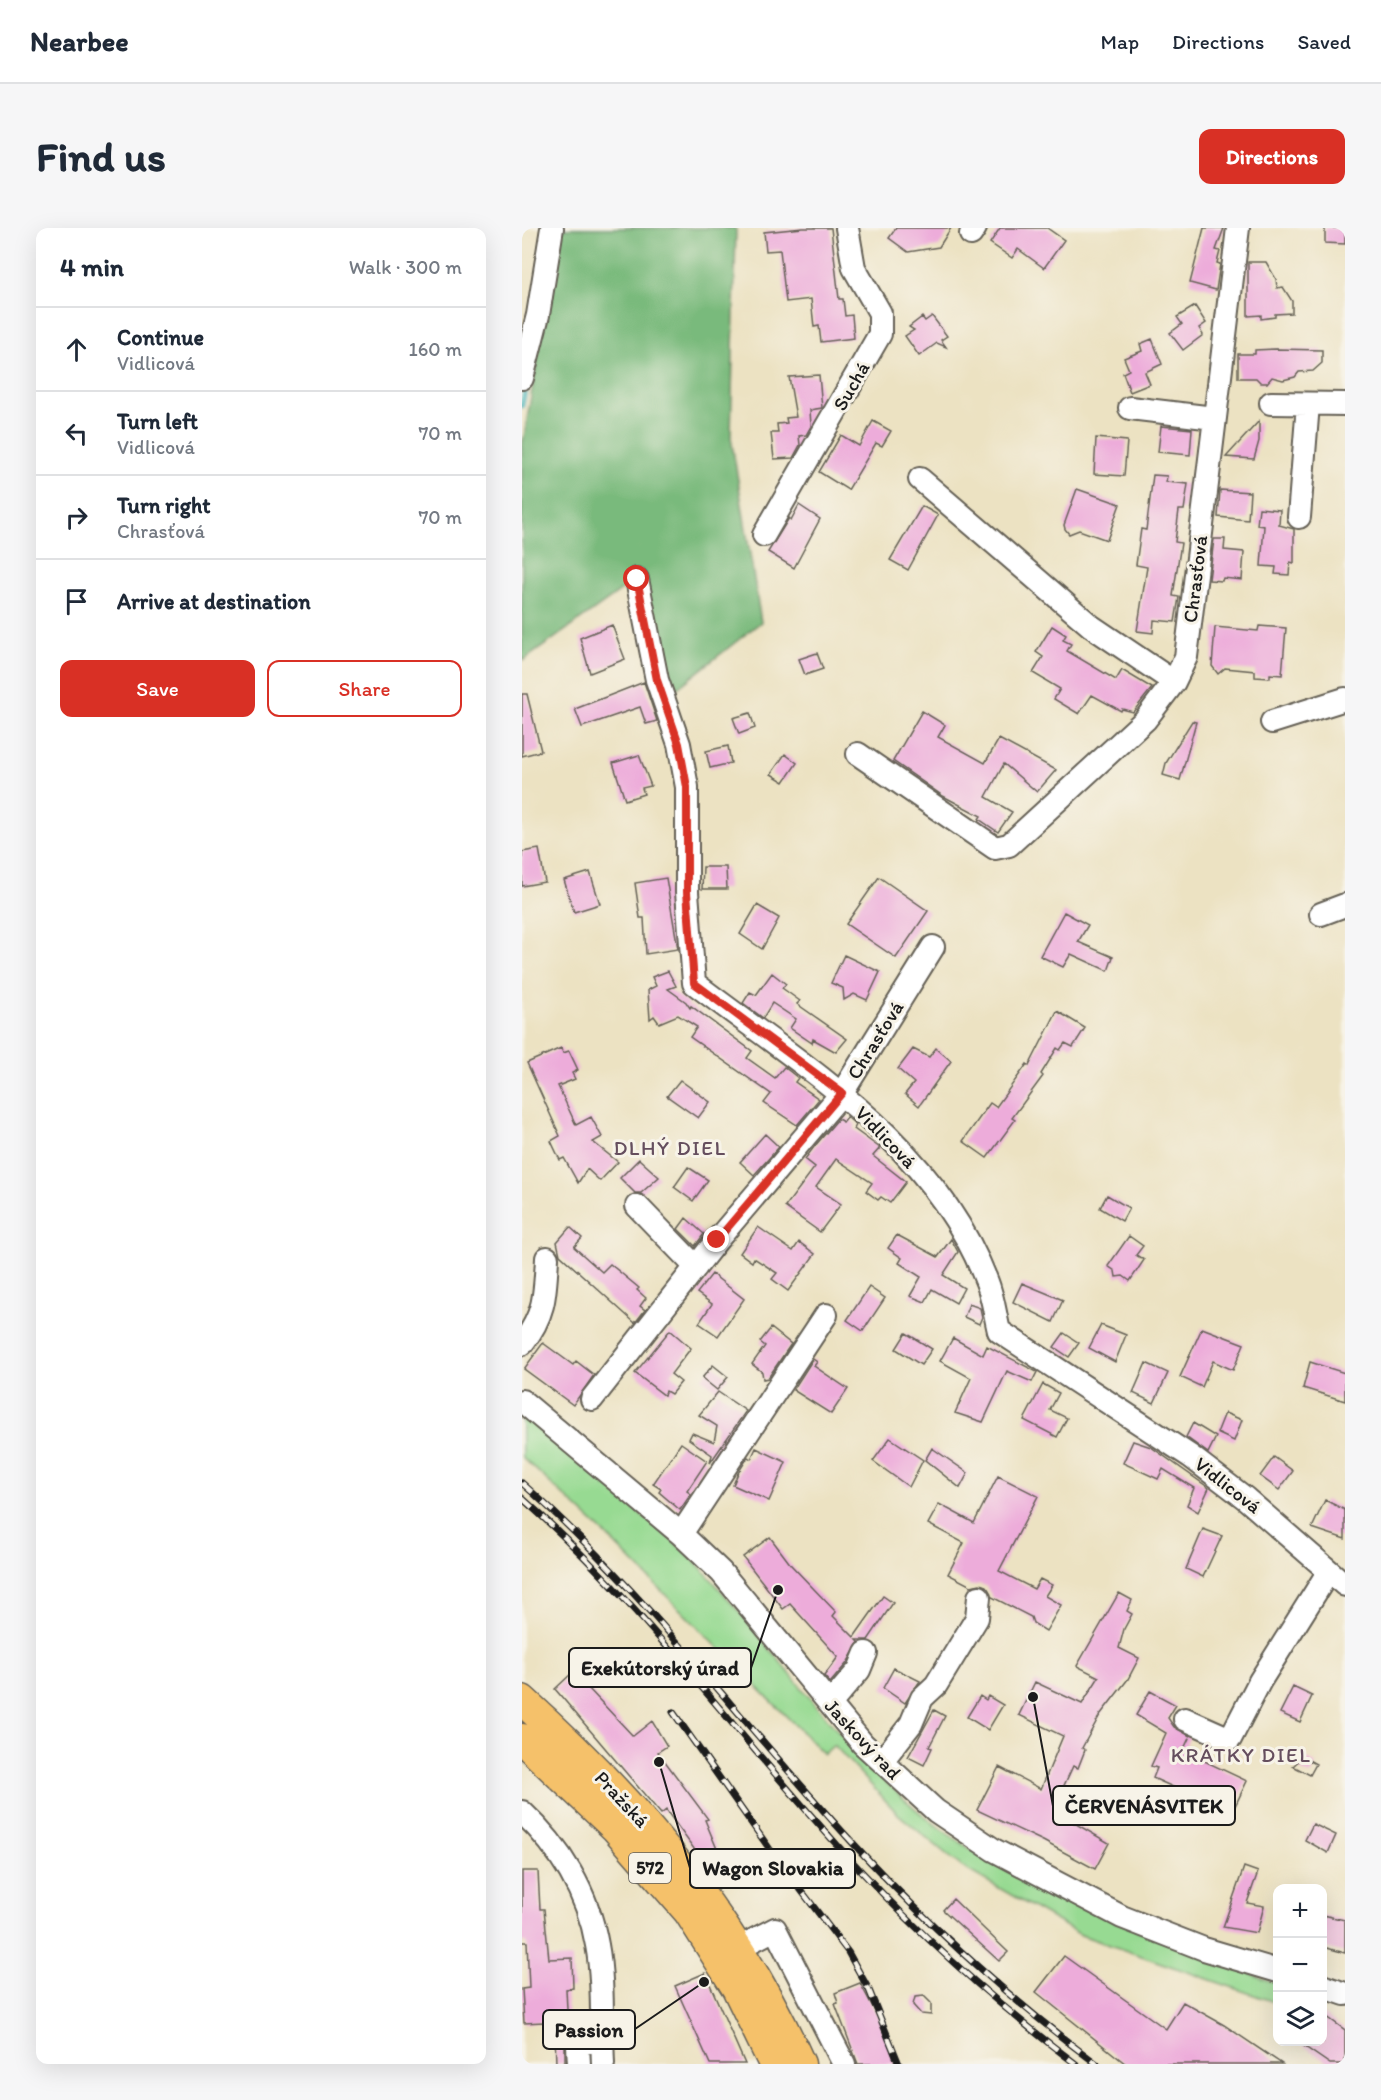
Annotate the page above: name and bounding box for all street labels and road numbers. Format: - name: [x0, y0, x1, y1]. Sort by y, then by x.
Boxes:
- street label: Suchá: [828, 357, 875, 415]
- street label: Chrasťová: [1178, 533, 1212, 624]
- street label: Chrasťová: [842, 996, 909, 1084]
- street label: Vidlicová: [850, 1101, 922, 1174]
- street label: Vidlicová: [1190, 1452, 1267, 1519]
- street label: Jaskový rad: [820, 1694, 906, 1784]
- street label: Pražská: [590, 1766, 655, 1833]
- road number: 572: [629, 1853, 671, 1883]

